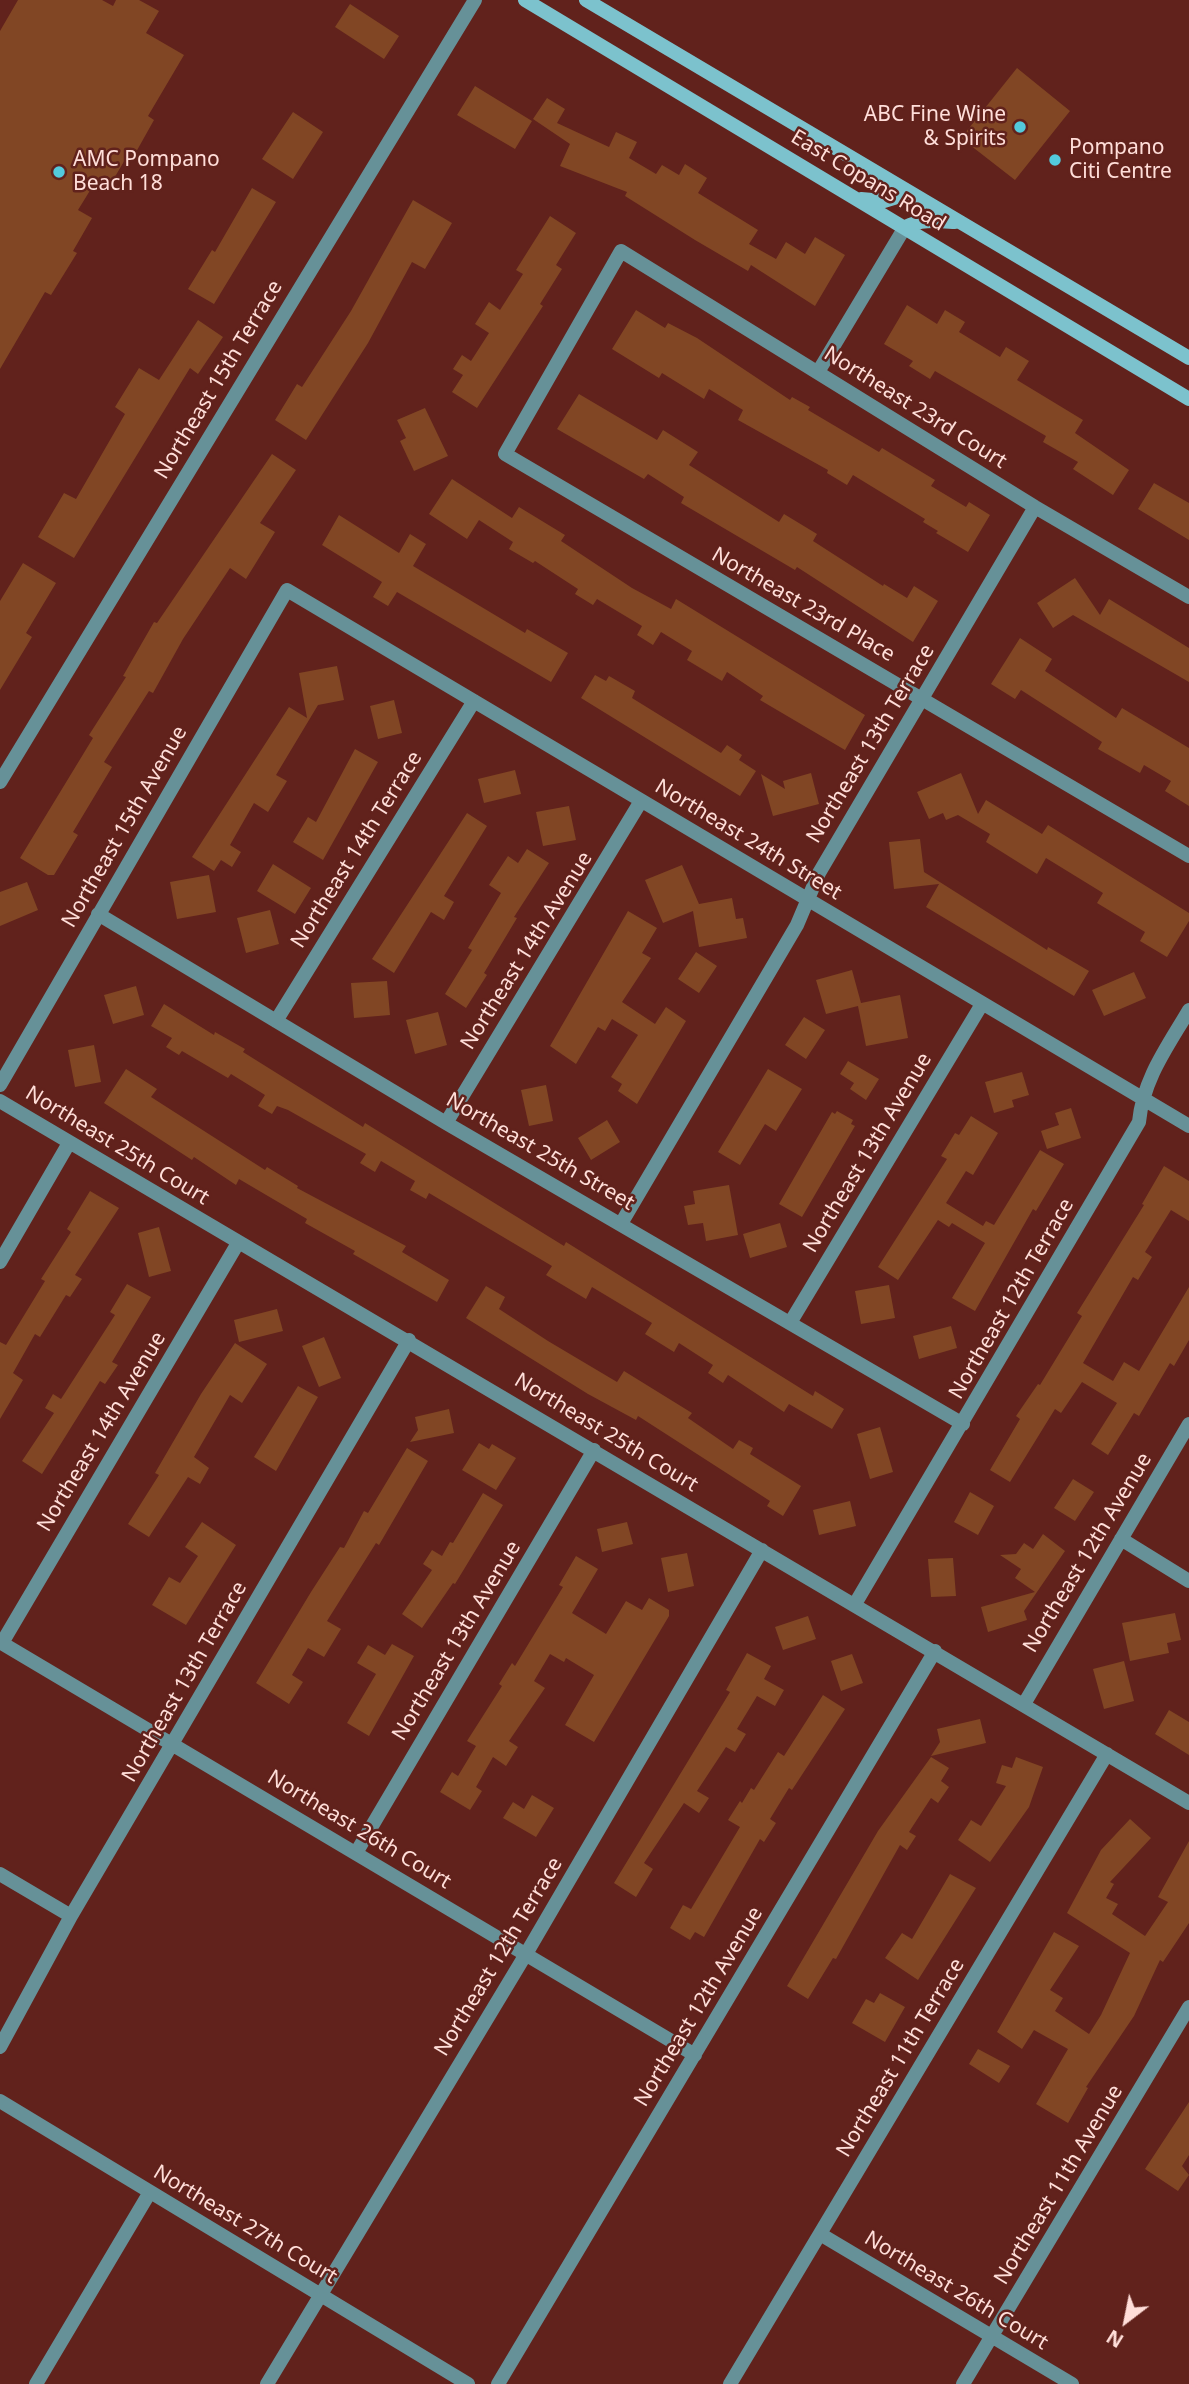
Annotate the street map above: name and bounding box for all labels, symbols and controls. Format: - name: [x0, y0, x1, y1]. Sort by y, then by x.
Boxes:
- place label: ABC Fine Wine & Spirits: [864, 102, 1006, 152]
- marker: ABC Fine Wine & Spirits: [1012, 119, 1028, 135]
- street label: East Copans Road: [786, 125, 950, 237]
- place label: Pompano Citi Centre: [1069, 135, 1172, 185]
- place label: AMC Pompano Beach 18: [73, 147, 220, 197]
- marker: Pompano Citi Centre: [1047, 152, 1063, 168]
- marker: AMC Pompano Beach 18: [51, 164, 67, 180]
- street label: Northeast 15th Terrace: [150, 276, 288, 484]
- street label: Northeast 23rd Court: [819, 342, 1011, 474]
- street label: Northeast 23rd Place: [707, 542, 899, 668]
- street label: Northeast 13th Terrace: [802, 640, 940, 848]
- street label: Northeast 15th Avenue: [57, 722, 193, 932]
- street label: Northeast 14th Terrace: [286, 747, 428, 953]
- street label: Northeast 24th Street: [650, 774, 846, 906]
- street label: Northeast 14th Avenue: [456, 847, 598, 1055]
- street label: Northeast 13th Avenue: [798, 1049, 938, 1257]
- street label: Northeast 25th Court: [21, 1081, 213, 1211]
- street label: Northeast 25th Street: [441, 1088, 639, 1216]
- street label: Northeast 12th Terrace: [944, 1194, 1080, 1404]
- street label: Northeast 14th Avenue: [32, 1328, 172, 1536]
- street label: Northeast 25th Court: [510, 1368, 702, 1498]
- street label: Northeast 12th Avenue: [1018, 1449, 1158, 1657]
- street label: Northeast 13th Avenue: [387, 1537, 527, 1745]
- street label: Northeast 13th Terrace: [117, 1577, 253, 1787]
- street label: Northeast 26th Court: [263, 1765, 455, 1895]
- street label: Northeast 12th Terrace: [430, 1853, 568, 2061]
- street label: Northeast 12th Avenue: [629, 1903, 769, 2111]
- street label: Northeast 11th Terrace: [832, 1954, 970, 2162]
- street label: Northeast 11th Avenue: [989, 2081, 1129, 2289]
- street label: Northeast 27th Court: [149, 2160, 341, 2290]
- street label: Northeast 26th Court: [860, 2226, 1052, 2356]
- north arrow: [1091, 2286, 1161, 2356]
- text: N: [1101, 2324, 1128, 2354]

